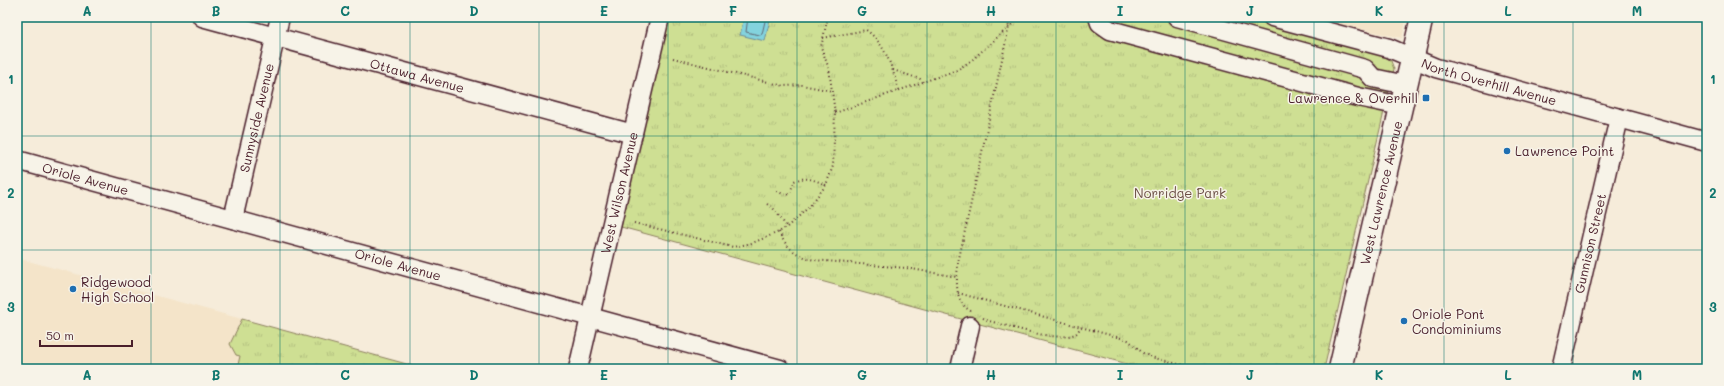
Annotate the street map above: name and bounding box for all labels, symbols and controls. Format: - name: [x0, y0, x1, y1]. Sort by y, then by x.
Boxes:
- text: A: [82, 2, 92, 19]
- text: B: [212, 2, 221, 19]
- text: C: [340, 2, 350, 19]
- text: D: [469, 2, 479, 19]
- text: E: [600, 2, 608, 19]
- text: F: [729, 2, 737, 19]
- text: G: [857, 2, 867, 19]
- text: H: [986, 2, 996, 19]
- text: I: [1117, 2, 1124, 19]
- text: J: [1246, 2, 1254, 19]
- text: K: [1375, 2, 1384, 19]
- text: L: [1504, 2, 1512, 19]
- text: M: [1632, 2, 1642, 19]
- street label: Ottawa Avenue: [368, 54, 467, 96]
- street label: North Overhill Avenue: [1419, 54, 1559, 109]
- street label: Sunnyside Avenue: [235, 61, 277, 174]
- text: 1: [8, 70, 14, 87]
- text: 1: [1710, 70, 1716, 87]
- place label: Lawrence & Overhill: [1288, 89, 1418, 106]
- marker: Lawrence & Overhill: [1421, 93, 1431, 103]
- street label: West Lawrence Avenue: [1356, 119, 1406, 266]
- street label: West Wilson Avenue: [596, 130, 641, 255]
- place label: Lawrence Point: [1515, 142, 1614, 159]
- marker: Lawrence Point: [1502, 146, 1512, 156]
- street label: Oriole Avenue: [40, 158, 131, 198]
- text: 2: [7, 184, 15, 201]
- park label: Norridge Park: [1134, 184, 1226, 201]
- text: 2: [1709, 184, 1717, 201]
- street label: Gunnison Street: [1570, 191, 1609, 295]
- street label: Oriole Avenue: [353, 244, 443, 284]
- place label: Ridgewood High School: [81, 273, 154, 305]
- marker: Ridgewood High School: [68, 284, 78, 294]
- text: 3: [7, 298, 15, 315]
- text: 3: [1709, 298, 1717, 315]
- place label: Oriole Pont Condominiums: [1412, 305, 1501, 337]
- marker: Oriole Pont Condominiums: [1399, 316, 1409, 326]
- scale bar: [40, 322, 132, 348]
- text: 50 m: [46, 327, 74, 343]
- text: A: [82, 366, 92, 383]
- text: B: [212, 366, 221, 383]
- text: C: [340, 366, 350, 383]
- text: D: [469, 366, 479, 383]
- text: E: [600, 366, 608, 383]
- text: F: [729, 366, 737, 383]
- text: G: [857, 366, 867, 383]
- text: H: [986, 366, 996, 383]
- text: I: [1117, 366, 1124, 383]
- text: J: [1246, 366, 1254, 383]
- text: K: [1375, 366, 1384, 383]
- text: L: [1504, 366, 1512, 383]
- text: M: [1632, 366, 1642, 383]

